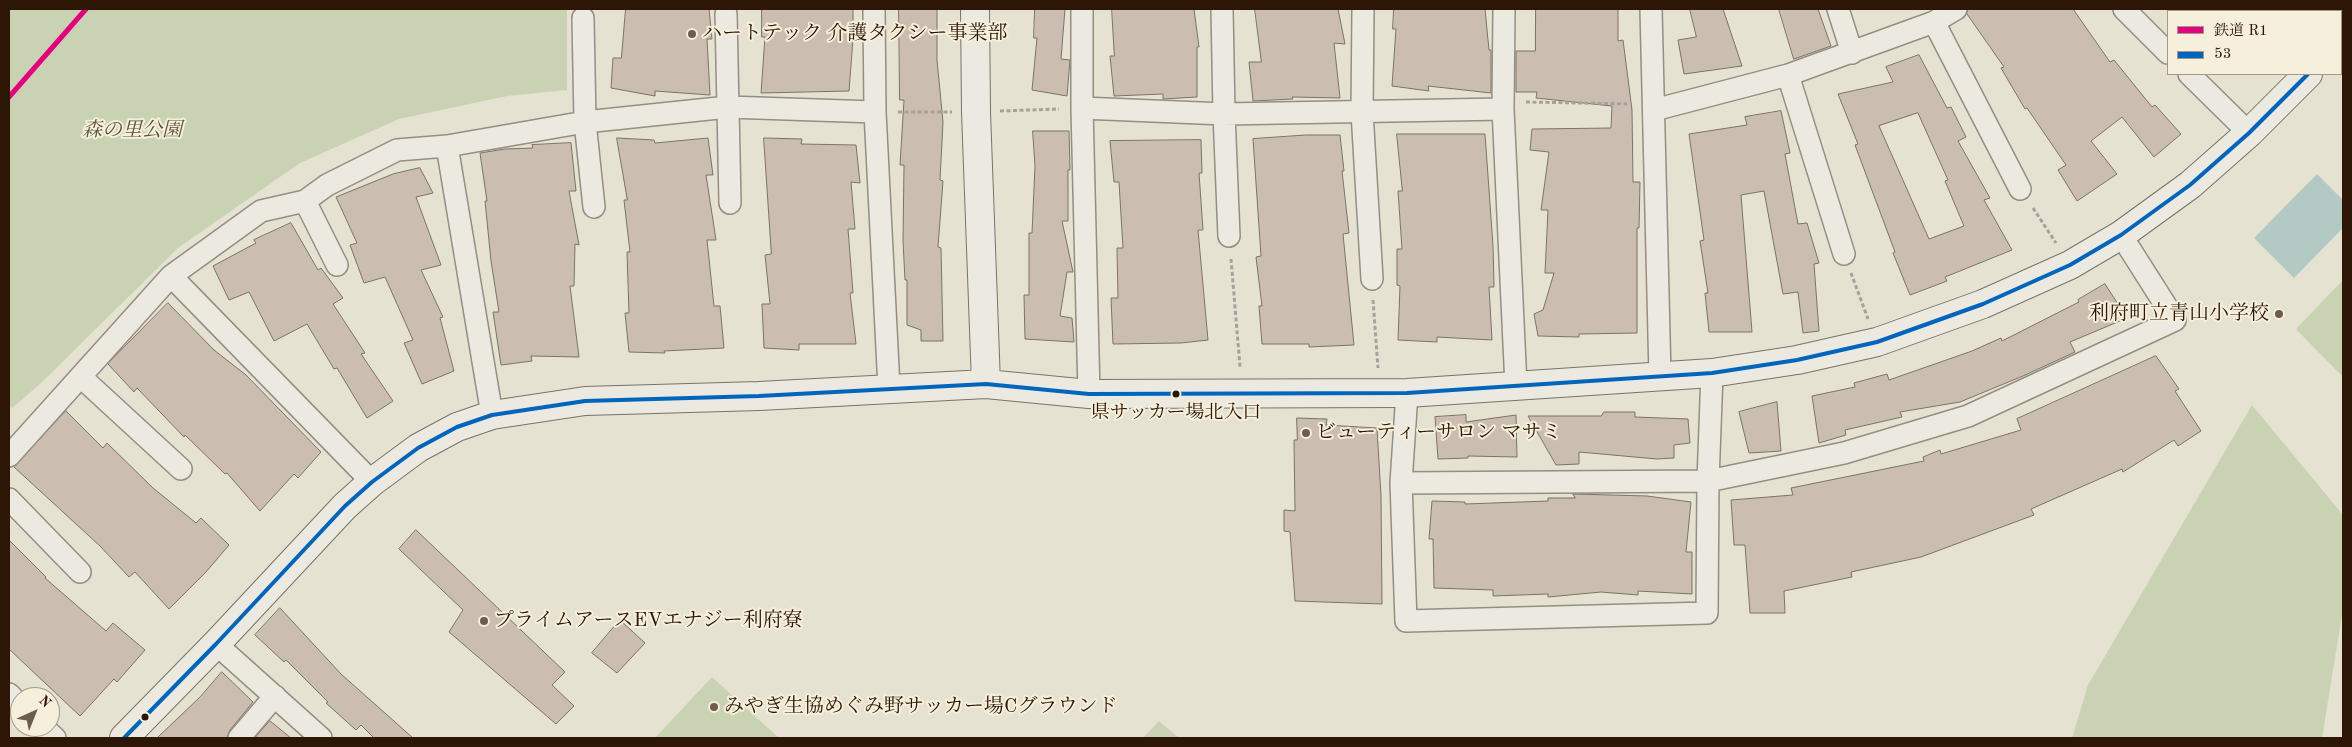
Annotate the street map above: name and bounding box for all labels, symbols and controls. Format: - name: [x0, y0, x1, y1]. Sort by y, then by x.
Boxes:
- legend: [2167, 10, 2342, 75]
- place label: ハートテック 介護タクシー事業部: [702, 22, 1008, 46]
- text: 鉄道 R1: [2214, 24, 2268, 39]
- marker: ハートテック 介護タクシー事業部: [686, 28, 698, 40]
- text: 53: [2214, 47, 2231, 62]
- park label: 森の里公園: [82, 119, 182, 143]
- place label: 利府町立青山小学校: [2089, 302, 2269, 326]
- marker: 利府町立青山小学校: [2273, 308, 2285, 320]
- marker: 県サッカー場北入口: [1171, 389, 1181, 399]
- place label: 県サッカー場北入口: [1091, 402, 1261, 424]
- place label: ビューティーサロン マサミ: [1316, 421, 1562, 445]
- marker: ビューティーサロン マサミ: [1300, 427, 1312, 439]
- place label: プライムアースEVエナジー利府寮: [494, 609, 803, 633]
- marker: プライムアースEVエナジー利府寮: [478, 615, 490, 627]
- north arrow: [10, 687, 60, 737]
- text: N: [36, 693, 53, 711]
- place label: みやぎ生協めぐみ野サッカー場Cグラウンド: [724, 695, 1117, 719]
- marker: みやぎ生協めぐみ野サッカー場Cグラウンド: [708, 701, 720, 713]
- unlabelled marker: [140, 712, 150, 722]

